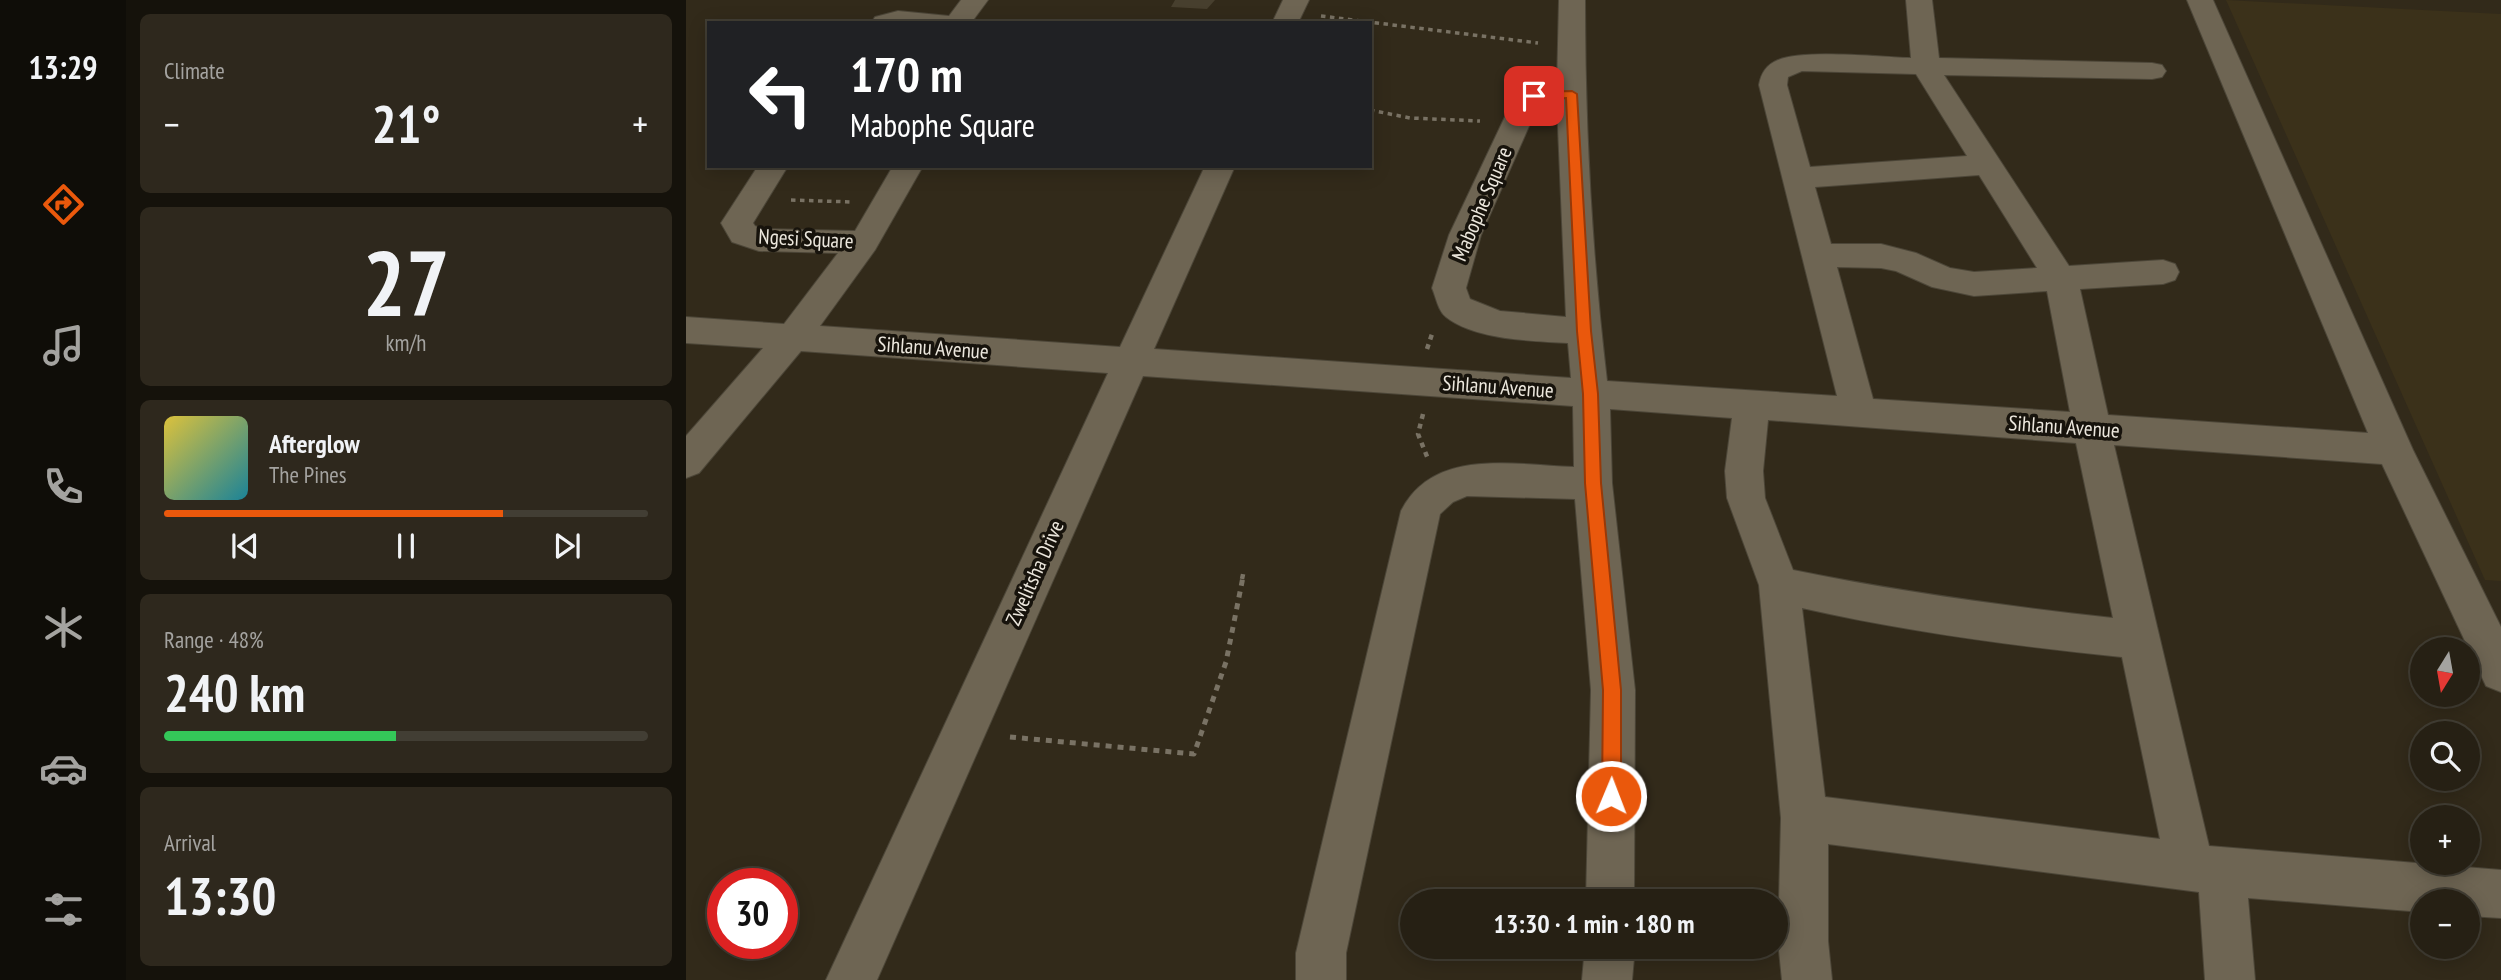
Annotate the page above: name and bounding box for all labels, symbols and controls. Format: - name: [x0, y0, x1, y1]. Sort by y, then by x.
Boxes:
- text: 170 m: [850, 42, 963, 106]
- text: 13:29: [28, 46, 98, 88]
- icon: left: [735, 49, 826, 140]
- text: Climate: [164, 56, 225, 85]
- pin: [1504, 66, 1564, 126]
- icon: arrive: [1515, 77, 1553, 115]
- text: 21°: [372, 90, 440, 157]
- text: −: [164, 99, 180, 148]
- text: +: [632, 99, 648, 148]
- text: Mabophe Square: [850, 104, 1035, 146]
- street label: Mabophe Square: [1445, 143, 1518, 265]
- icon: directions: [39, 180, 88, 229]
- text: 27: [363, 223, 450, 341]
- street label: Ngesi Square: [758, 223, 854, 254]
- icon: music: [39, 321, 88, 370]
- text: km/h: [386, 328, 426, 357]
- street label: Sihlanu Avenue: [877, 330, 990, 365]
- street label: Sihlanu Avenue: [1442, 369, 1555, 404]
- street label: Sihlanu Avenue: [2008, 409, 2121, 444]
- text: Afterglow: [269, 427, 360, 460]
- text: The Pines: [269, 460, 347, 489]
- icon: phone: [39, 462, 88, 511]
- street label: Zwelitsha Drive: [999, 516, 1070, 630]
- icon: previous: [226, 527, 264, 565]
- icon: pause: [387, 527, 425, 565]
- icon: next: [548, 527, 586, 565]
- icon: climate: [39, 603, 88, 652]
- text: Range · 48%: [164, 625, 264, 654]
- north arrow: [2410, 637, 2480, 707]
- map controls: [2410, 637, 2480, 959]
- text: 240 km: [164, 659, 305, 726]
- button: search: [2410, 721, 2480, 791]
- icon: car: [39, 744, 88, 793]
- position arrow: [1574, 759, 1648, 833]
- button: +: [2410, 805, 2480, 875]
- text: Arrival: [164, 828, 216, 857]
- text: 13:30: [164, 862, 276, 929]
- speed limit sign: 30: [707, 868, 798, 959]
- icon: filters: [39, 885, 88, 934]
- button: −: [2410, 889, 2480, 959]
- text: 13:30 · 1 min · 180 m: [1494, 907, 1694, 940]

